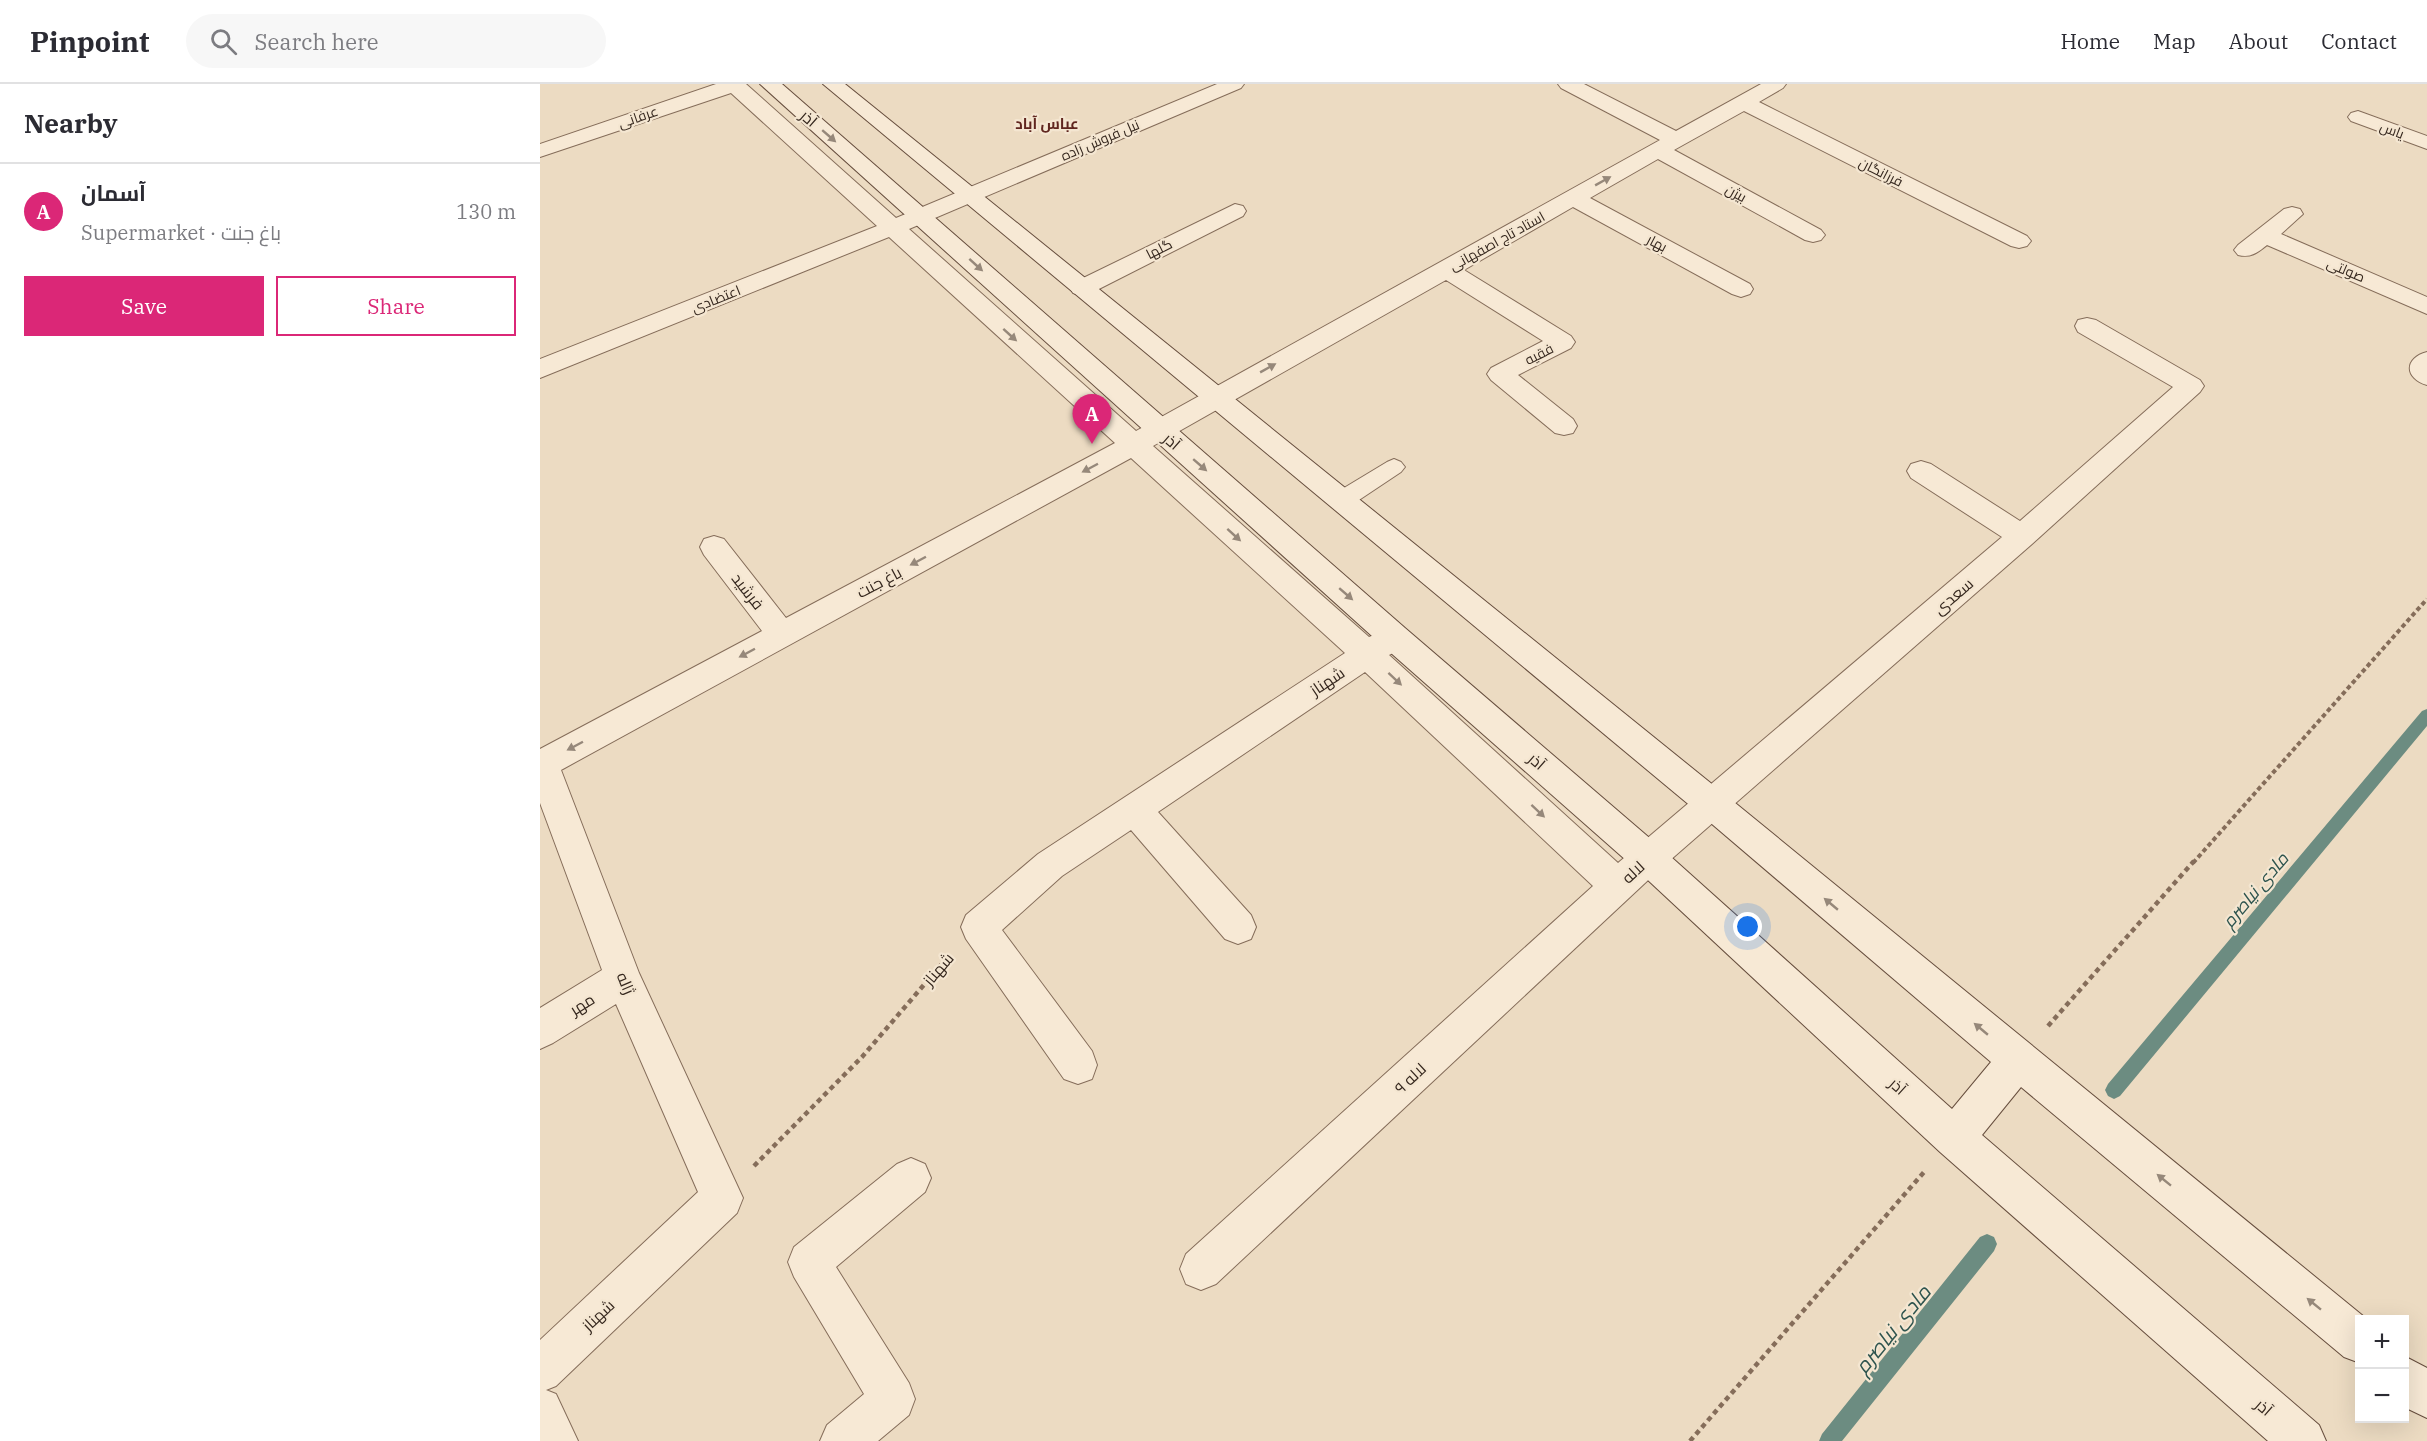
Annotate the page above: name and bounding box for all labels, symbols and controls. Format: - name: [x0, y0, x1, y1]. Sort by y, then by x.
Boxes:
- search box: [186, 14, 606, 68]
- text: Pinpoint: [30, 23, 150, 60]
- icon: search: [207, 25, 240, 58]
- text: Search here: [255, 27, 378, 56]
- text: Home: [2060, 27, 2120, 55]
- text: Map: [2153, 27, 2196, 55]
- text: About: [2229, 27, 2288, 55]
- text: Contact: [2321, 27, 2397, 55]
- street label: عرفانی: [616, 102, 660, 132]
- street label: آذر: [796, 104, 822, 131]
- text: Nearby: [24, 106, 118, 140]
- district label: عباس آباد: [1015, 114, 1079, 133]
- street label: نیل فروش زاده: [1058, 115, 1142, 165]
- street label: یاس: [2377, 117, 2407, 143]
- one-way arrow: [822, 129, 837, 143]
- street label: فرزانگان: [1856, 153, 1906, 191]
- one-way arrow: [1595, 176, 1612, 186]
- text: آسمان: [81, 178, 146, 207]
- street label: بیژن: [1722, 180, 1750, 206]
- text: A: [37, 198, 50, 225]
- text: 130 m: [456, 198, 516, 225]
- street label: استاد تاج اصفهانی: [1446, 207, 1548, 275]
- text: Supermarket · باغ جنت: [81, 219, 281, 246]
- street label: بهار: [1643, 230, 1670, 256]
- street label: گلها: [1143, 235, 1175, 263]
- street label: صولتی: [2324, 254, 2368, 286]
- one-way arrow: [968, 258, 983, 272]
- button: Save: [24, 276, 264, 336]
- button: Share: [276, 276, 516, 336]
- street label: اعتضادی: [689, 281, 743, 317]
- one-way arrow: [1003, 328, 1018, 342]
- street label: فقیه: [1522, 339, 1556, 369]
- one-way arrow: [1260, 363, 1277, 373]
- pin: A: [1072, 394, 1112, 444]
- street label: آذر: [1159, 427, 1185, 454]
- one-way arrow: [1192, 458, 1207, 472]
- one-way arrow: [1081, 463, 1098, 473]
- one-way arrow: [1226, 528, 1241, 541]
- one-way arrow: [910, 556, 927, 566]
- street label: باغ جنت: [853, 562, 906, 604]
- street label: فرشید: [727, 569, 769, 613]
- street label: سعدی: [1929, 573, 1978, 619]
- one-way arrow: [1338, 587, 1353, 600]
- one-way arrow: [738, 648, 755, 658]
- street label: شهناز: [1305, 662, 1349, 701]
- one-way arrow: [1387, 672, 1402, 686]
- one-way arrow: [567, 741, 584, 751]
- street label: آذر: [1524, 747, 1550, 774]
- one-way arrow: [1530, 804, 1544, 818]
- water label: مادی نیاصرم: [2216, 847, 2294, 934]
- street label: لاله: [1617, 857, 1649, 887]
- one-way arrow: [1824, 898, 1839, 911]
- your location: [1733, 912, 1762, 941]
- street label: شهناز: [918, 948, 959, 991]
- street label: ژاله: [612, 969, 640, 998]
- street label: مهر: [565, 989, 599, 1021]
- one-way arrow: [1973, 1023, 1989, 1036]
- street label: ۹ لاله: [1390, 1058, 1430, 1098]
- street label: آذر: [1885, 1072, 1911, 1099]
- one-way arrow: [2156, 1175, 2171, 1187]
- water label: مادی نیاصرم: [1847, 1278, 1938, 1381]
- street label: شهناز: [577, 1295, 619, 1336]
- one-way arrow: [2307, 1298, 2322, 1311]
- map controls: [2355, 1315, 2409, 1423]
- button: +: [2355, 1315, 2409, 1369]
- button: −: [2355, 1369, 2409, 1423]
- street label: آذر: [2251, 1393, 2277, 1420]

